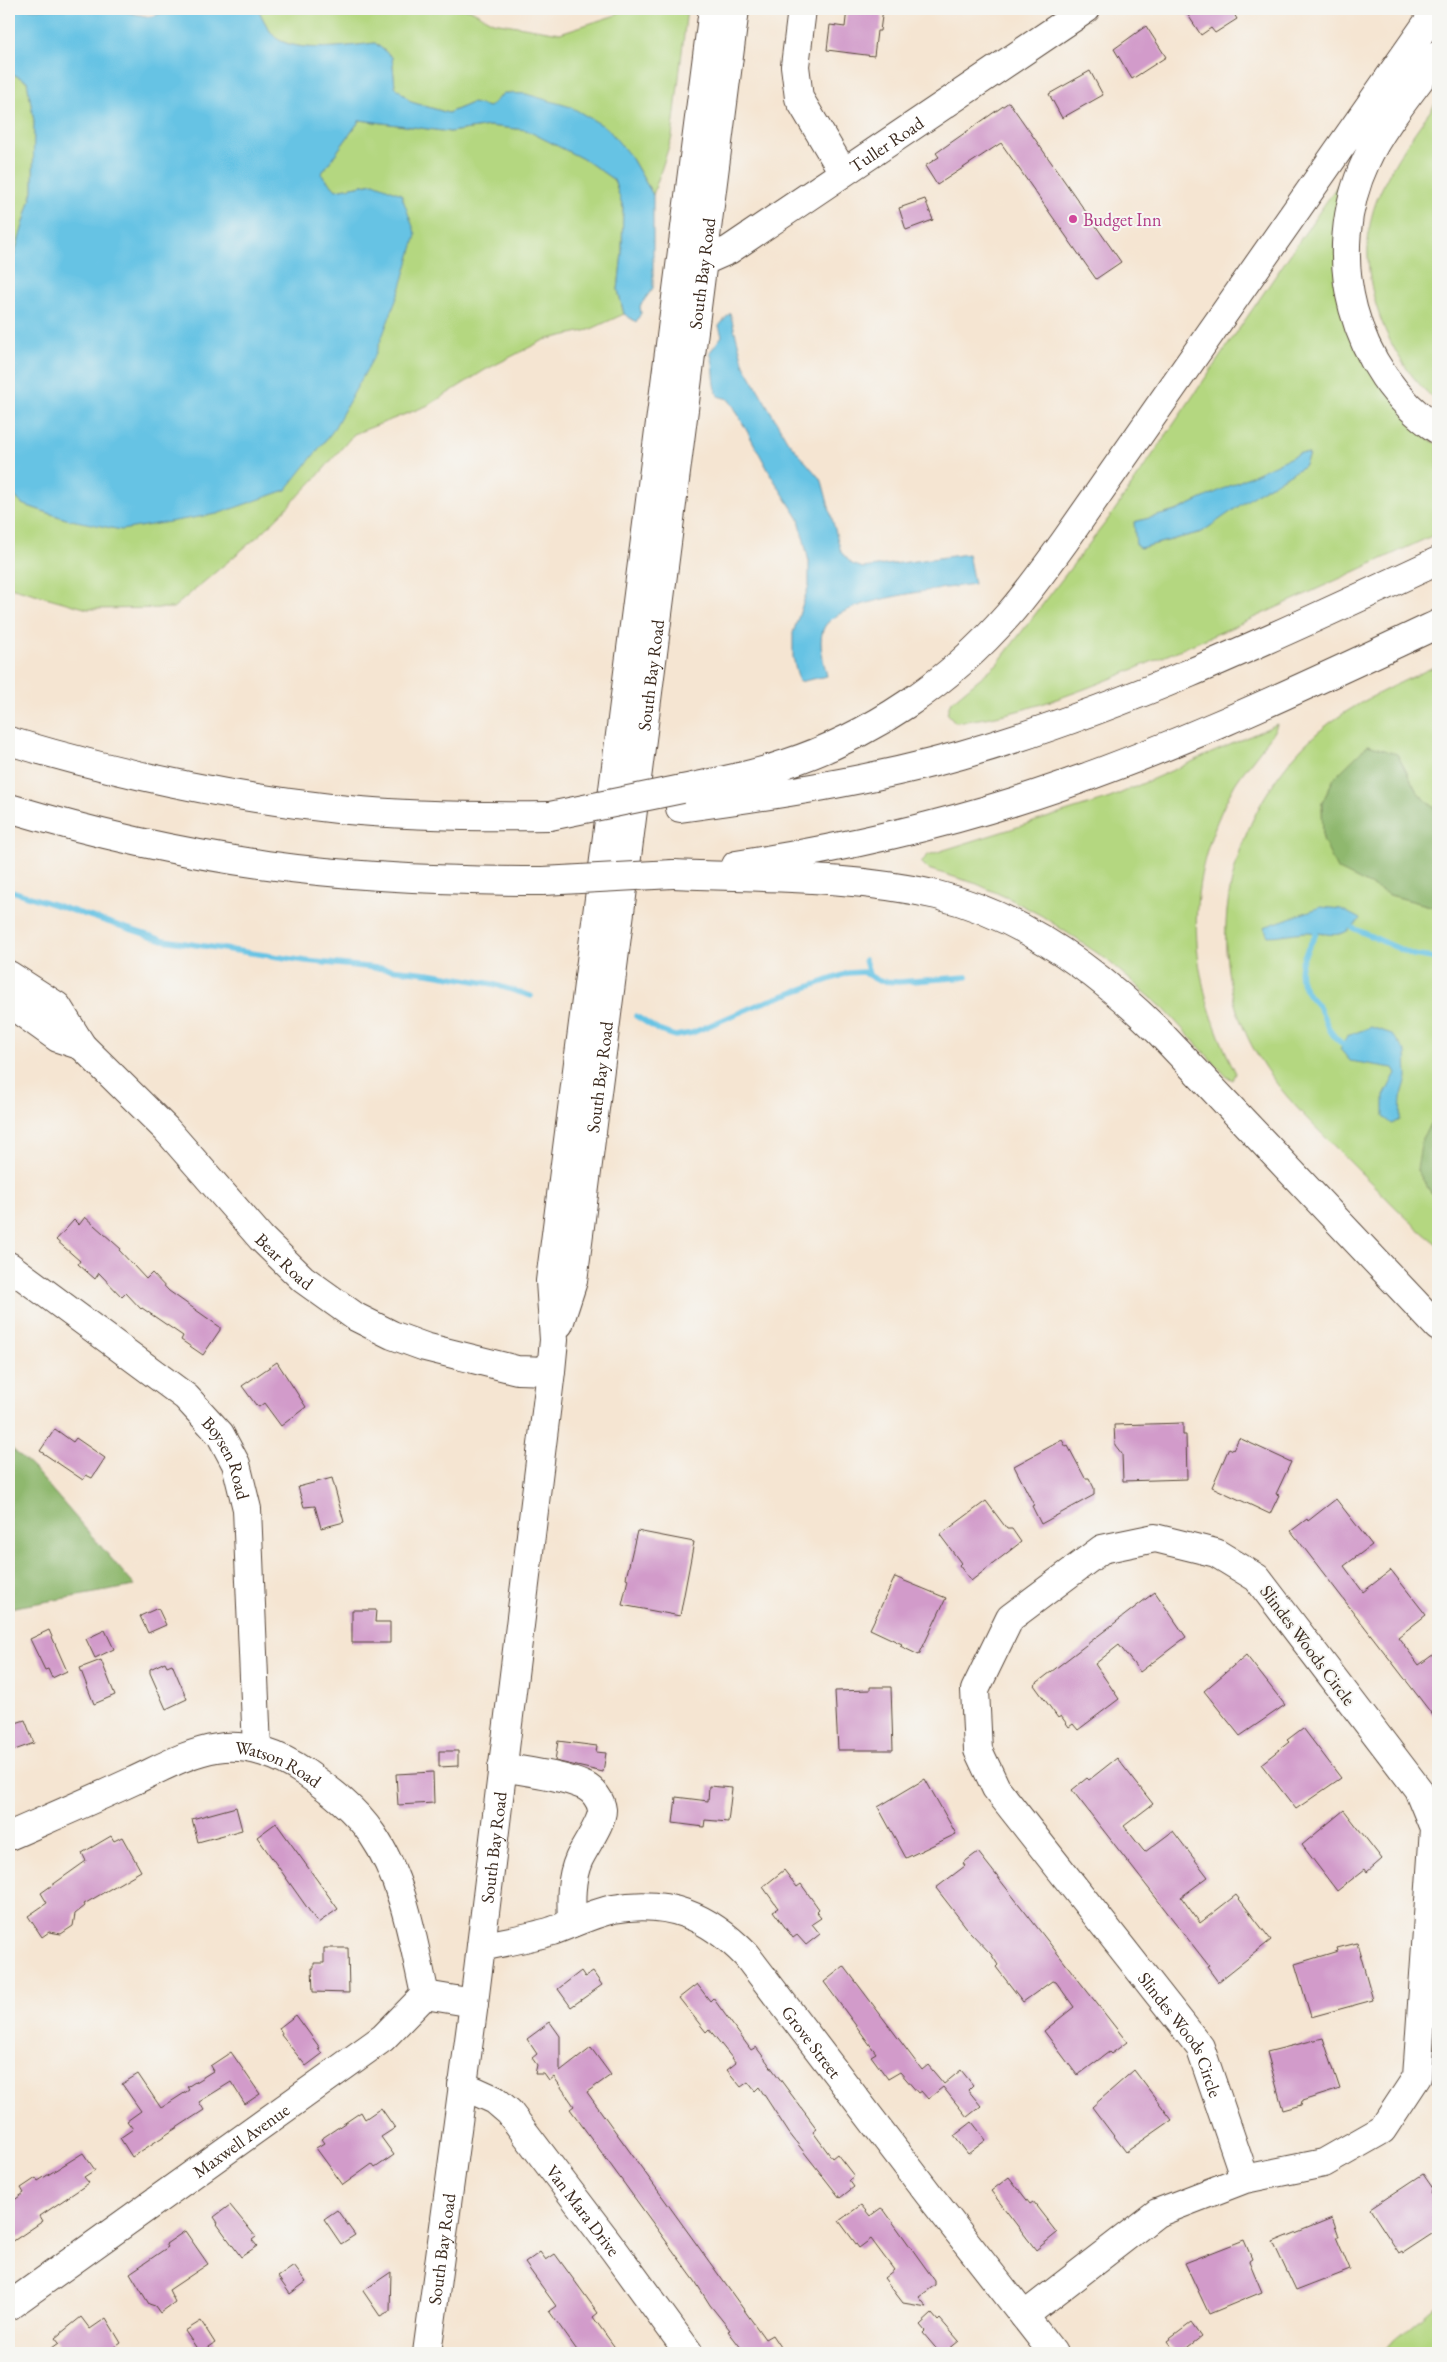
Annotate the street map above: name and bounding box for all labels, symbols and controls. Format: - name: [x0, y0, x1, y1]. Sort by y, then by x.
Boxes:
- street label: Tuller Road: [845, 110, 928, 177]
- place label: Budget Inn: [1083, 208, 1162, 231]
- marker: Budget Inn: [1067, 213, 1079, 225]
- street label: South Bay Road: [683, 215, 720, 330]
- street label: South Bay Road: [632, 617, 669, 732]
- street label: South Bay Road: [581, 1019, 618, 1134]
- street label: Bear Road: [251, 1228, 319, 1295]
- street label: Boysen Road: [197, 1411, 256, 1502]
- street label: Slindes Woods Circle: [1255, 1580, 1361, 1710]
- street label: Watson Road: [234, 1735, 327, 1793]
- street label: South Bay Road: [475, 1789, 511, 1904]
- street label: Slindes Woods Circle: [1133, 1967, 1228, 2100]
- street label: Grove Street: [777, 2001, 847, 2083]
- street label: Maxwell Avenue: [188, 2098, 294, 2182]
- street label: Van Mara Drive: [542, 2160, 626, 2260]
- street label: South Bay Road: [422, 2191, 460, 2306]

